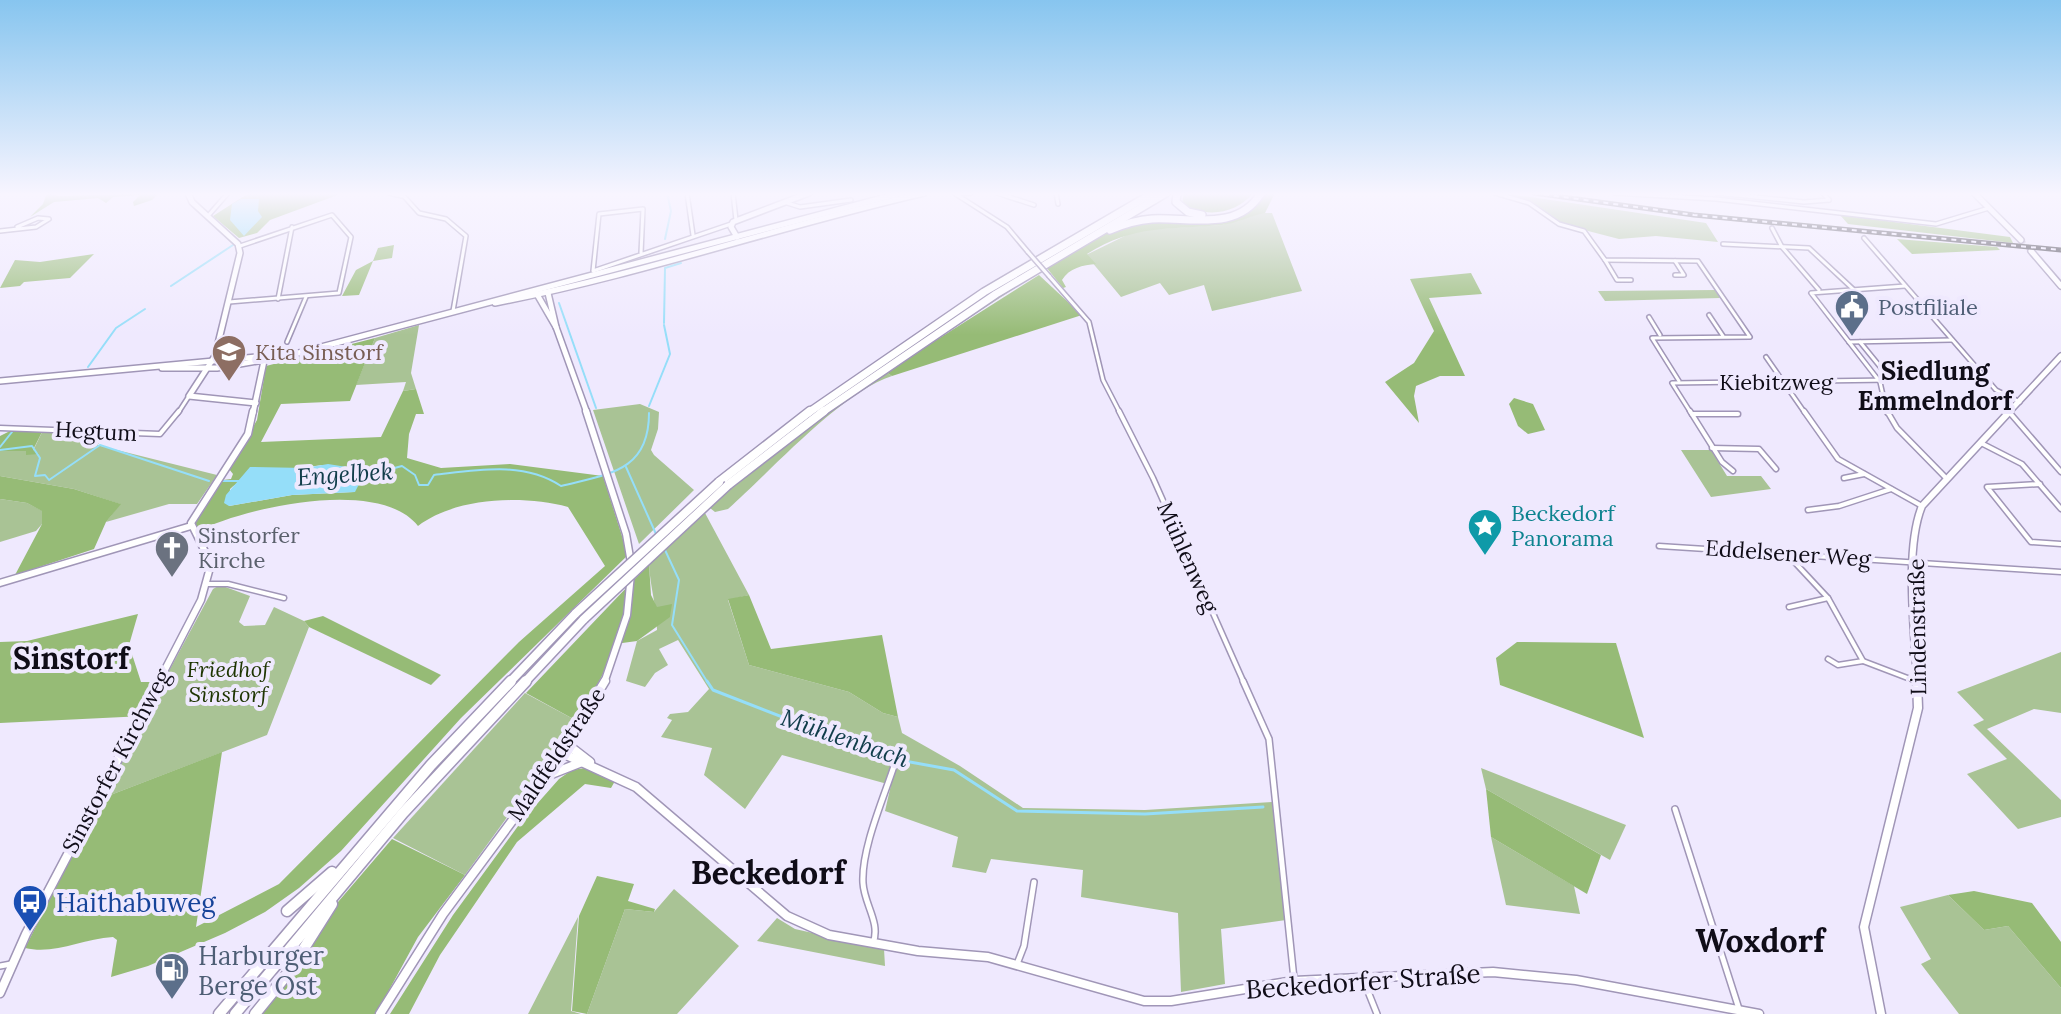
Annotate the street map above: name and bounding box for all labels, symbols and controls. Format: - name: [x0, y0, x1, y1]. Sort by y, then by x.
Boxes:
- public building icon: Postfiliale: [1833, 288, 1871, 338]
- place label: Postfiliale: [1878, 293, 1978, 321]
- school or university icon: Kita Sinstorf: [210, 333, 248, 383]
- place label: Kita Sinstorf: [255, 338, 384, 366]
- district label: Siedlung Emmelndorf: [1858, 354, 2015, 417]
- street label: Kiebitzweg: [1719, 368, 1834, 396]
- street label: Hegtum: [54, 415, 138, 447]
- water label: Engelbek: [296, 455, 394, 493]
- street label: Mühlenweg: [1151, 497, 1225, 618]
- place label: Beckedorf Panorama: [1511, 499, 1616, 552]
- place icon: Beckedorf Panorama: [1466, 507, 1504, 557]
- place label: Sinstorfer Kirche: [198, 521, 300, 574]
- church icon: Sinstorfer Kirche: [153, 529, 191, 579]
- street label: Eddelsener Weg: [1704, 533, 1872, 573]
- street label: Lindenstraße: [1902, 558, 1932, 696]
- district label: Sinstorf: [13, 639, 131, 677]
- park label: Friedhof Sinstorf: [187, 655, 271, 708]
- street label: Sinstorfer Kirchweg: [56, 663, 177, 858]
- street label: Maldfeldstraße: [501, 682, 611, 826]
- water label: Mühlenbach: [777, 702, 913, 774]
- district label: Beckedorf: [691, 852, 848, 893]
- bus stop icon: Haithabuweg: [11, 883, 49, 933]
- place label: Haithabuweg: [56, 886, 216, 919]
- district label: Woxdorf: [1695, 920, 1827, 961]
- place label: Harburger Berge Ost: [198, 939, 325, 1002]
- fuel station icon: Harburger Berge Ost: [153, 951, 191, 1001]
- street label: Beckedorfer Straße: [1244, 956, 1482, 1006]

